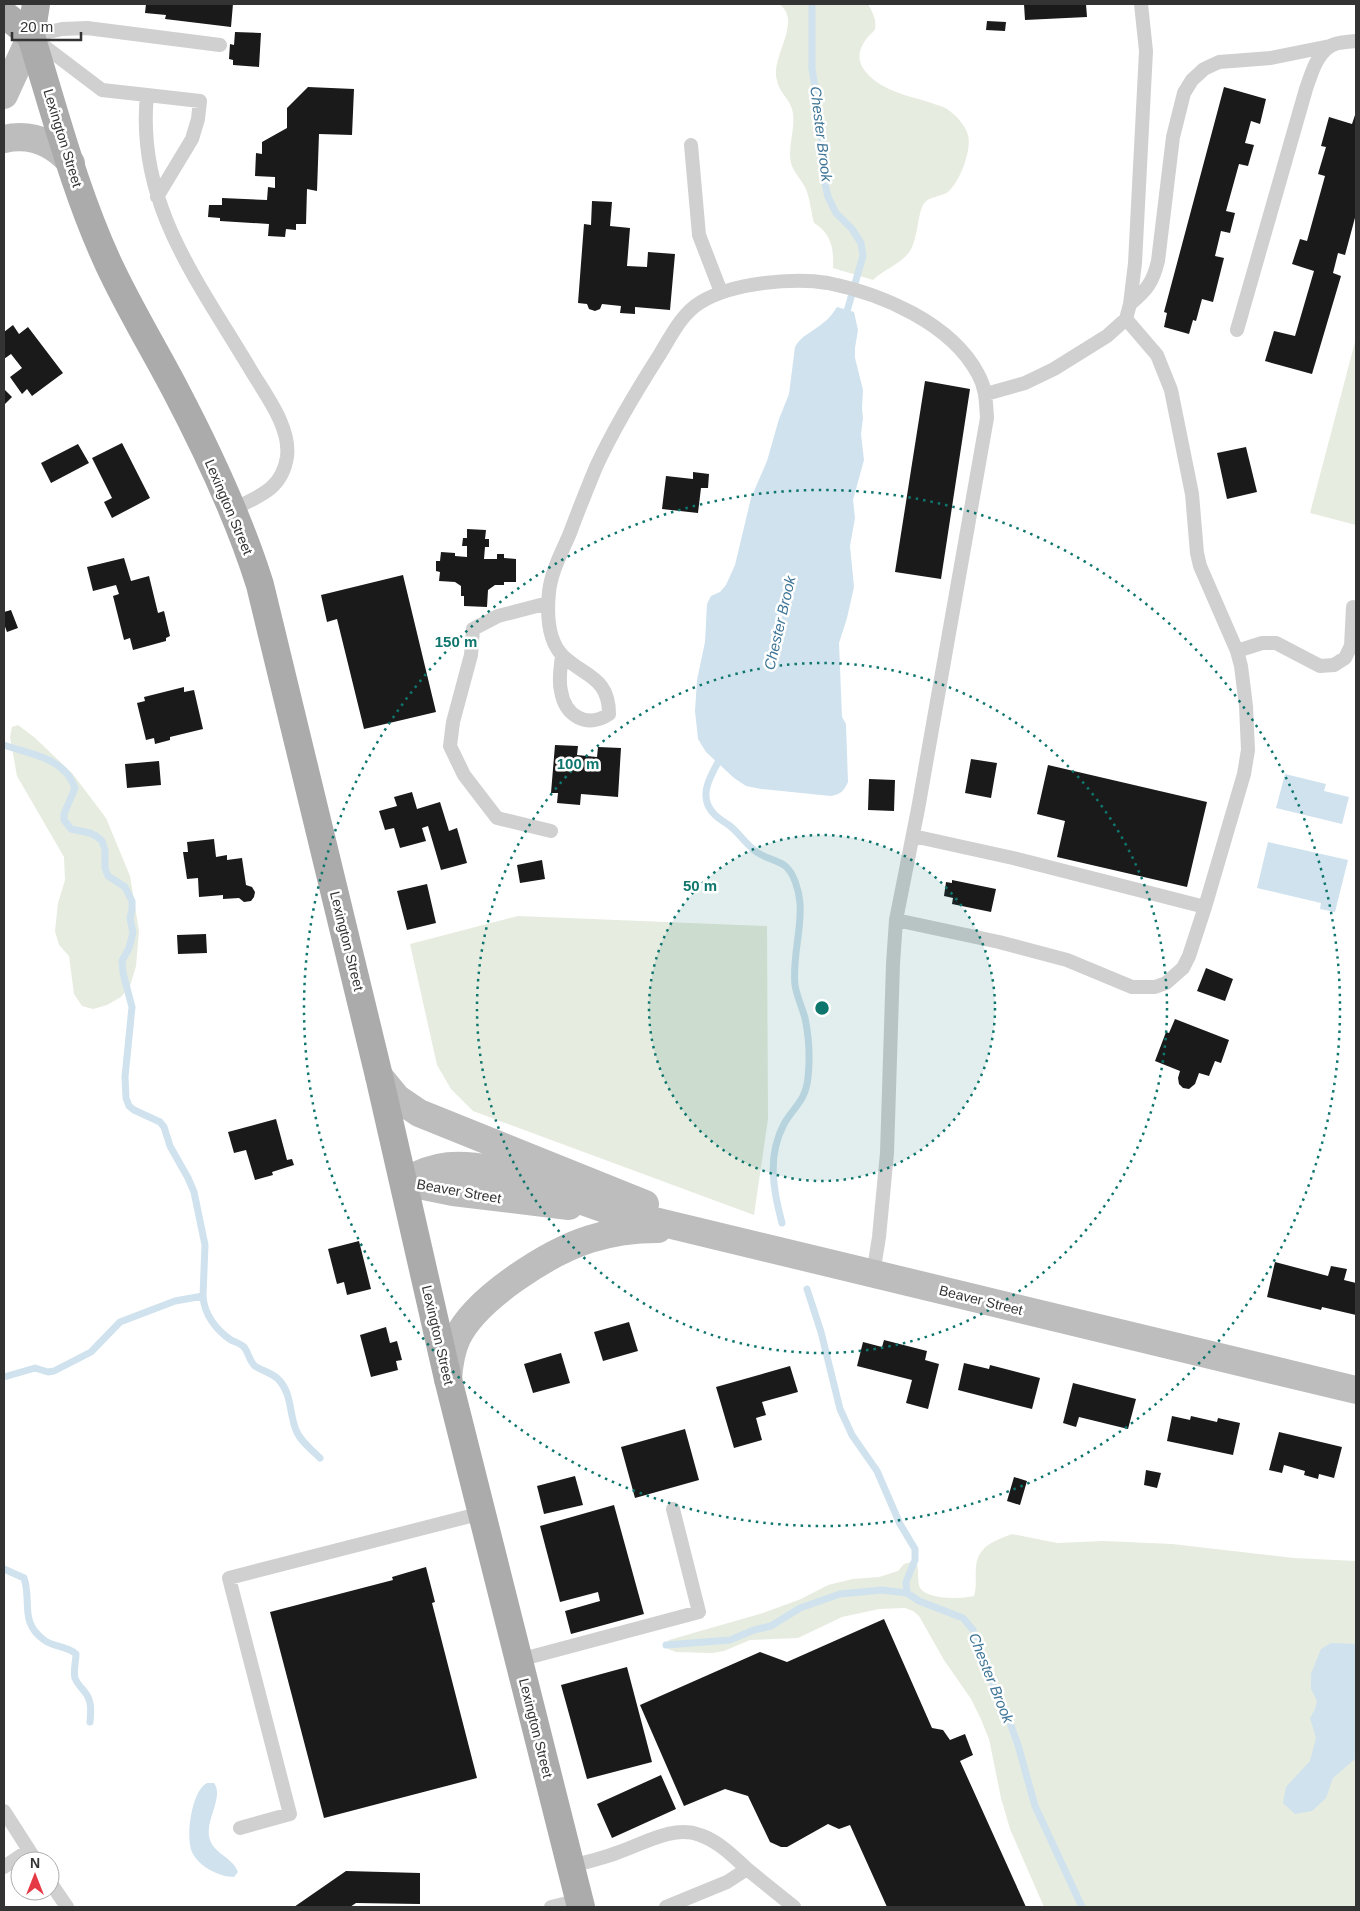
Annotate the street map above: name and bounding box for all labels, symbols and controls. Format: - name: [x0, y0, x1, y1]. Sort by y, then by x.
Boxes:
- scale bar: [12, 10, 81, 42]
- text: 20 m: [20, 18, 53, 35]
- water label: Chester Brook: [807, 85, 836, 184]
- street label: Lexington Street: [40, 87, 86, 189]
- street label: Lexington Street: [202, 457, 256, 557]
- water label: Chester Brook: [760, 573, 799, 672]
- text: 150 m: [435, 633, 477, 650]
- text: 100 m: [557, 755, 599, 772]
- text: 50 m: [683, 877, 717, 894]
- street label: Lexington Street: [327, 890, 367, 993]
- centre of rings: [813, 999, 831, 1017]
- street label: Beaver Street: [415, 1176, 503, 1206]
- street label: Beaver Street: [938, 1282, 1025, 1318]
- street label: Lexington Street: [419, 1284, 457, 1387]
- water label: Chester Brook: [966, 1630, 1018, 1727]
- street label: Lexington Street: [516, 1677, 556, 1780]
- north arrow: [10, 1851, 60, 1901]
- text: N: [30, 1855, 40, 1871]

